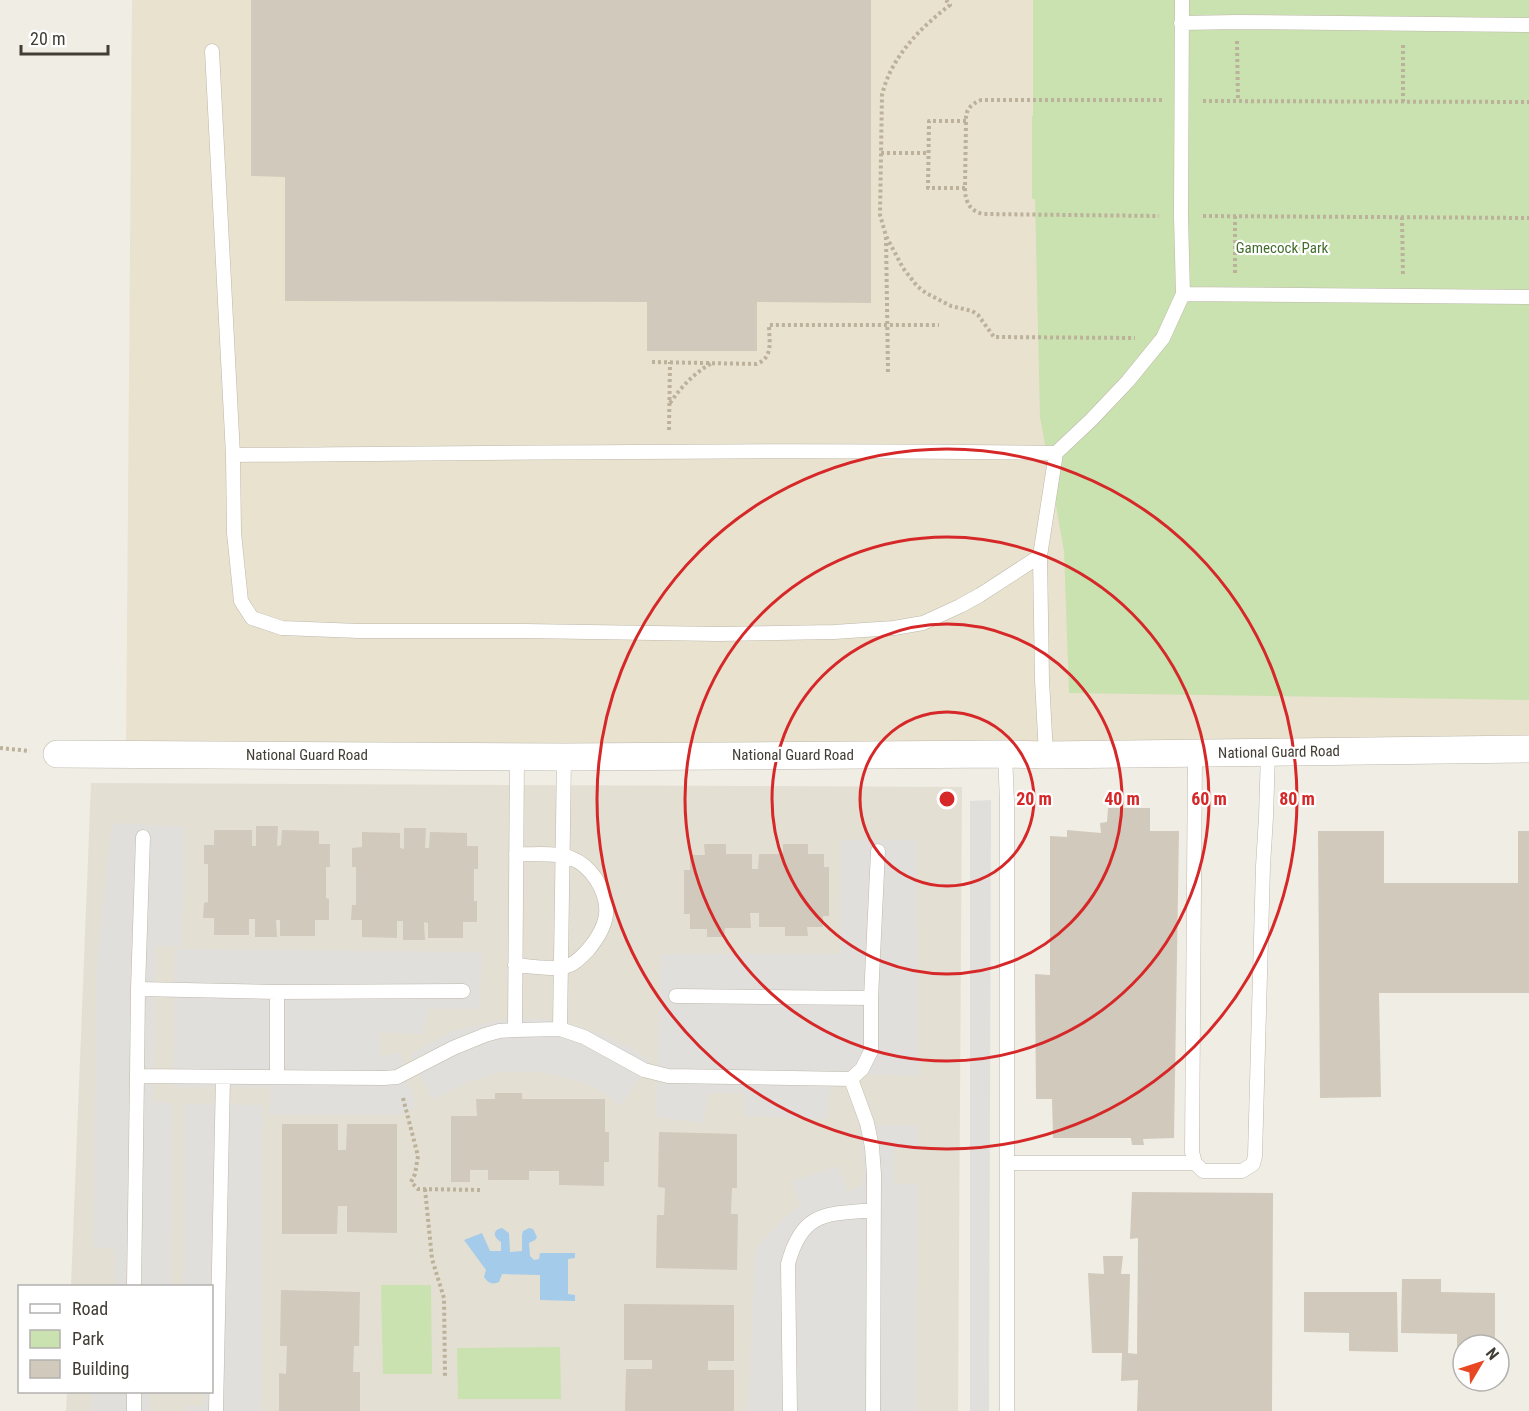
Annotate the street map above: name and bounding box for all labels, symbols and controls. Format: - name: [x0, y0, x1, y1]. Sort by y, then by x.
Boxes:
- scale bar: [21, 18, 108, 56]
- text: 20 m: [30, 28, 65, 49]
- park label: Gamecock Park: [1236, 239, 1329, 257]
- street label: National Guard Road: [1218, 742, 1340, 762]
- street label: National Guard Road: [246, 746, 368, 764]
- street label: National Guard Road: [732, 746, 854, 764]
- text: 20 m: [1016, 788, 1052, 809]
- text: 40 m: [1104, 788, 1140, 809]
- text: 60 m: [1191, 788, 1227, 809]
- text: 80 m: [1279, 788, 1315, 809]
- centre of rings: [937, 789, 957, 809]
- legend: [18, 1285, 213, 1393]
- text: Road: [72, 1298, 108, 1319]
- text: Park: [72, 1328, 104, 1349]
- north arrow: [1451, 1333, 1511, 1393]
- text: N: [1482, 1344, 1503, 1364]
- text: Building: [72, 1358, 129, 1379]

